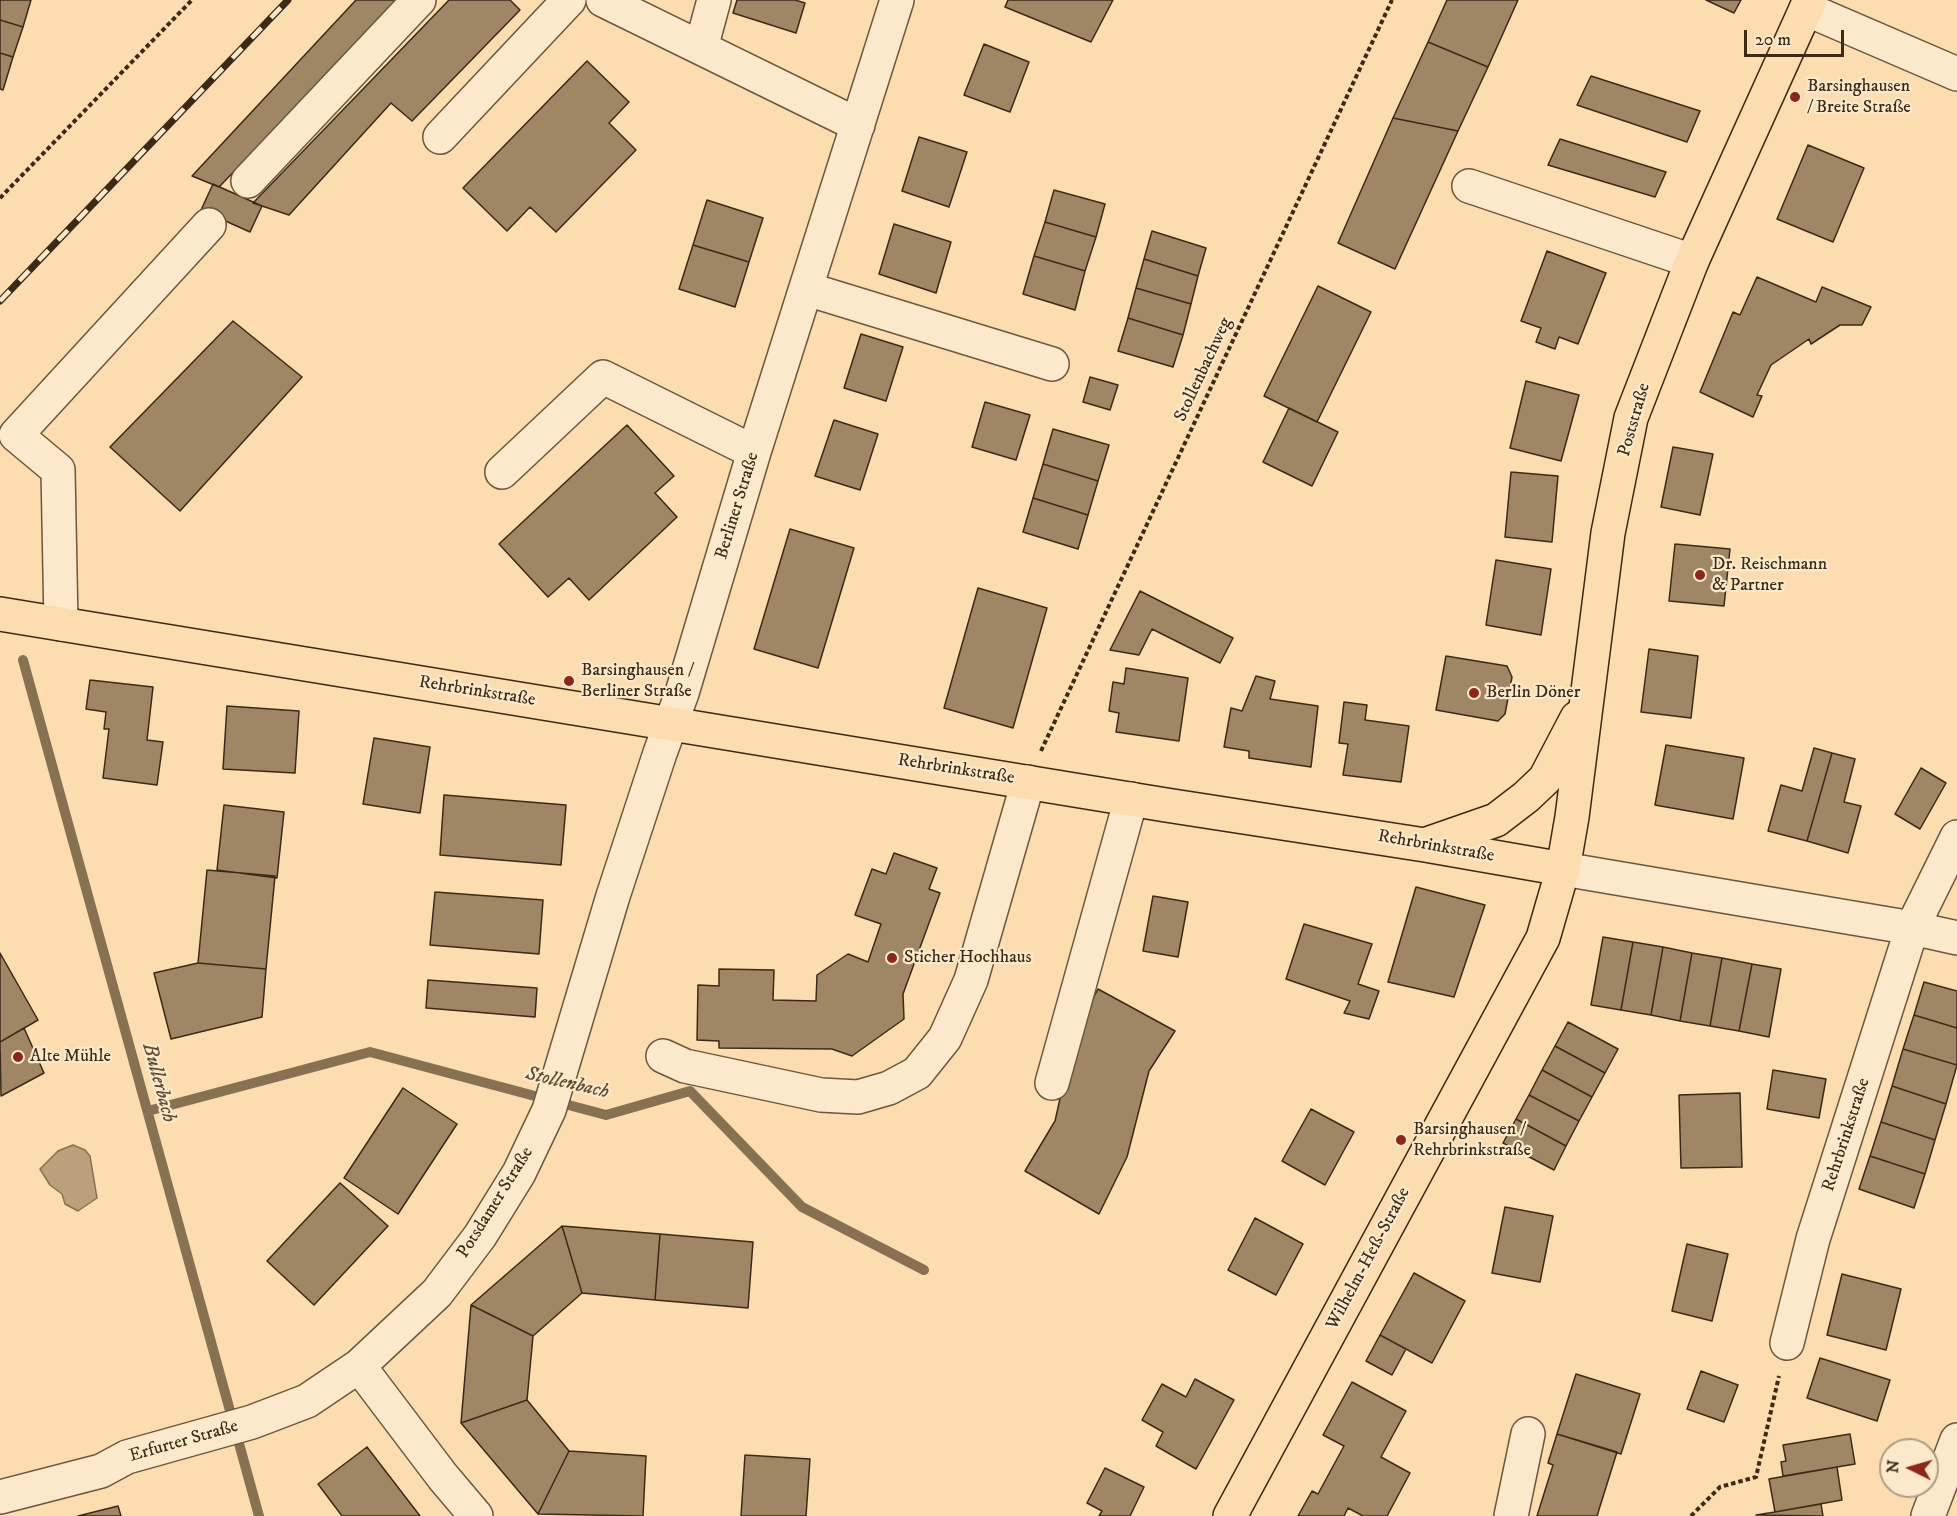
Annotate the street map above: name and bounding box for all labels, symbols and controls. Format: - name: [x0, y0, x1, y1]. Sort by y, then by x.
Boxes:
- scale bar: [1747, 18, 1848, 56]
- text: 20 m: [1755, 29, 1791, 51]
- place label: Barsinghausen / Breite Straße: [1807, 76, 1911, 118]
- marker: Barsinghausen / Breite Straße: [1788, 90, 1802, 104]
- street label: Stollenbachweg: [1170, 315, 1238, 425]
- street label: Poststraße: [1614, 381, 1656, 459]
- street label: Berliner Straße: [711, 450, 765, 562]
- place label: Dr. Reischmann & Partner: [1712, 554, 1827, 596]
- marker: Dr. Reischmann & Partner: [1693, 568, 1707, 582]
- place label: Barsinghausen / Berliner Straße: [581, 660, 693, 702]
- street label: Rehrbrinkstraße: [417, 672, 537, 712]
- marker: Barsinghausen / Berliner Straße: [562, 674, 576, 688]
- place label: Berlin Döner: [1486, 682, 1580, 704]
- marker: Berlin Döner: [1467, 686, 1481, 700]
- street label: Rehrbrinkstraße: [896, 750, 1016, 790]
- street label: Rehrbrinkstraße: [1376, 826, 1496, 868]
- place label: Sticher Hochhaus: [904, 947, 1032, 969]
- marker: Sticher Hochhaus: [885, 951, 899, 965]
- water label: Bullerbach: [136, 1041, 180, 1125]
- place label: Alte Mühle: [30, 1046, 111, 1068]
- marker: Alte Mühle: [11, 1050, 25, 1064]
- water label: Stollenbach: [523, 1063, 611, 1105]
- street label: Rehrbrinkstraße: [1819, 1076, 1875, 1194]
- place label: Barsinghausen / Rehrbrinkstraße: [1413, 1119, 1531, 1162]
- marker: Barsinghausen / Rehrbrinkstraße: [1394, 1133, 1408, 1147]
- street label: Potsdamer Straße: [453, 1144, 539, 1262]
- street label: Wilhelm-Heß-Straße: [1322, 1184, 1416, 1334]
- street label: Erfurter Straße: [127, 1416, 241, 1468]
- north arrow: [1879, 1438, 1939, 1498]
- text: N: [1883, 1459, 1904, 1474]

